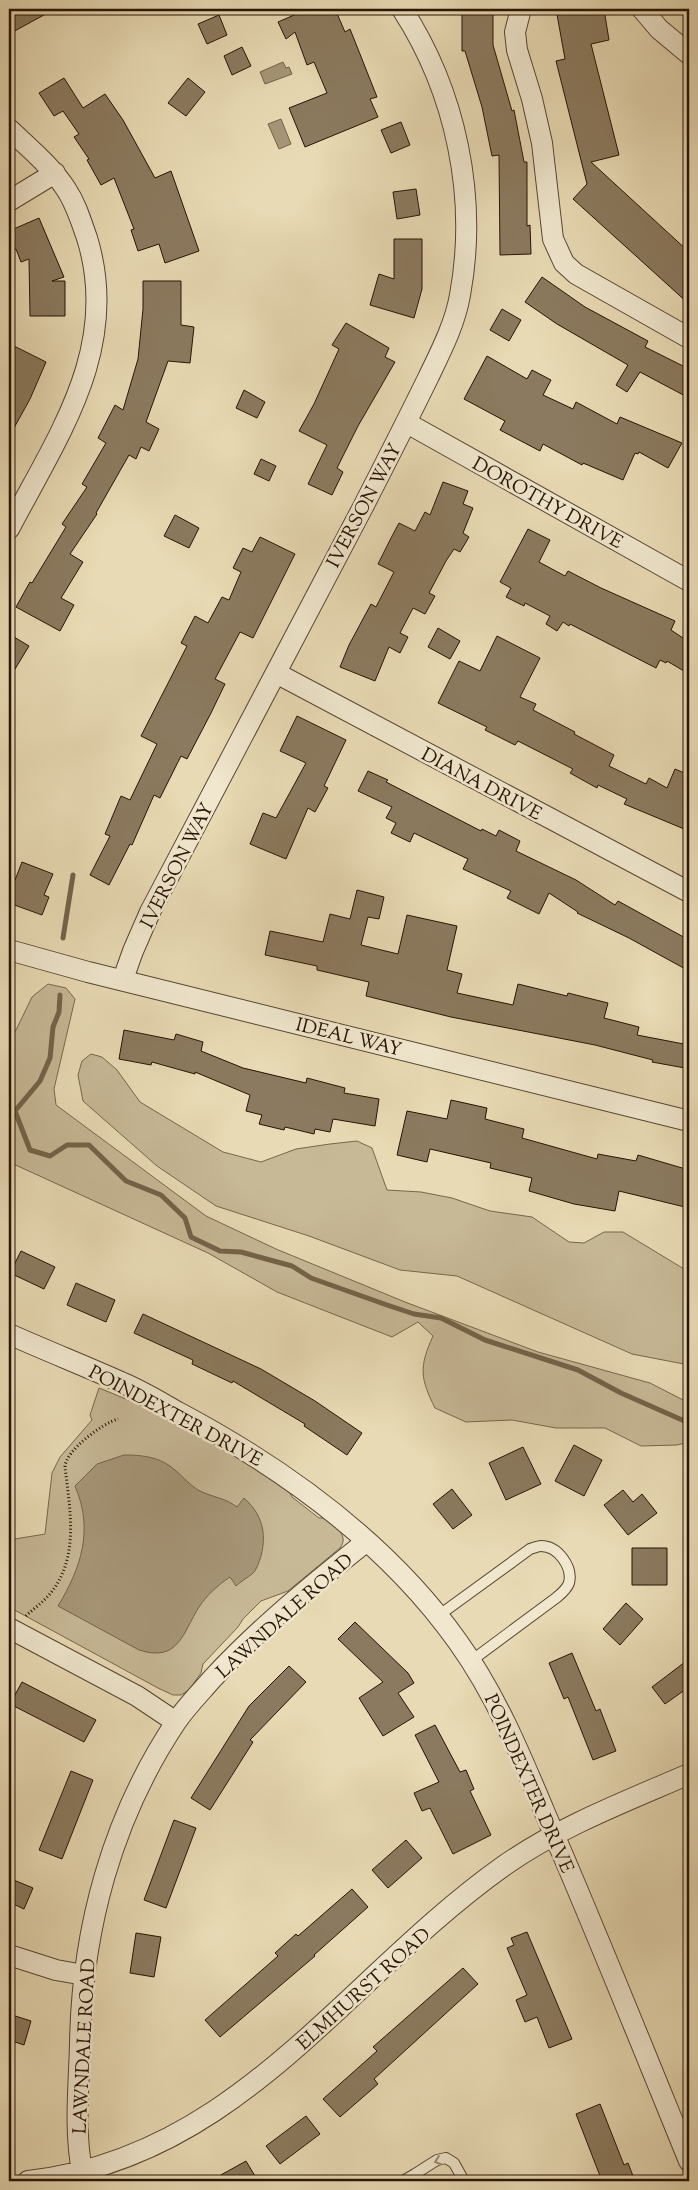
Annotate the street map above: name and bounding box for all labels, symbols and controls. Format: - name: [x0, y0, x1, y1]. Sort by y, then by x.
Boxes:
- street label: IVERSON WAY: [321, 439, 410, 573]
- street label: DOROTHY DRIVE: [467, 452, 627, 557]
- street label: DIANA DRIVE: [416, 742, 546, 829]
- street label: IVERSON WAY: [135, 798, 222, 933]
- street label: IDEAL WAY: [293, 1012, 405, 1065]
- street label: POINDEXTER DRIVE: [83, 1360, 267, 1475]
- street label: LAWNDALE ROAD: [211, 1548, 360, 1686]
- street label: POINDEXTER DRIVE: [476, 1690, 580, 1878]
- street label: ELMHURST ROAD: [292, 1922, 438, 2057]
- street label: LAWNDALE ROAD: [67, 1958, 104, 2135]
- one-way arrow: [434, 2155, 443, 2165]

